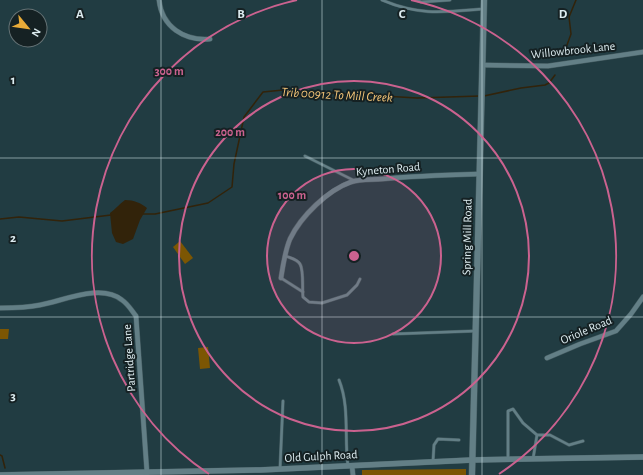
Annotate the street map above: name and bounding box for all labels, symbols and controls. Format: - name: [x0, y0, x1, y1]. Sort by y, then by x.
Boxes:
- north arrow: [8, 8, 48, 48]
- text: A: [76, 8, 84, 21]
- text: B: [237, 8, 245, 21]
- text: C: [399, 8, 406, 21]
- text: D: [559, 8, 568, 21]
- text: N: [30, 27, 43, 39]
- street label: Willowbrook Lane: [530, 40, 616, 60]
- text: 300 m: [154, 65, 184, 77]
- text: 1: [11, 74, 15, 87]
- water label: Trib 00912 To Mill Creek: [281, 86, 393, 105]
- text: 200 m: [215, 126, 245, 138]
- street label: Kyneton Road: [355, 160, 421, 179]
- text: 100 m: [278, 189, 306, 201]
- street label: Spring Mill Road: [460, 199, 474, 275]
- text: 2: [10, 232, 16, 245]
- centre of rings: [347, 249, 361, 263]
- street label: Oriole Road: [559, 314, 613, 346]
- street label: Partridge Lane: [121, 324, 137, 392]
- text: 3: [10, 390, 16, 403]
- street label: Old Gulph Road: [284, 448, 358, 464]

